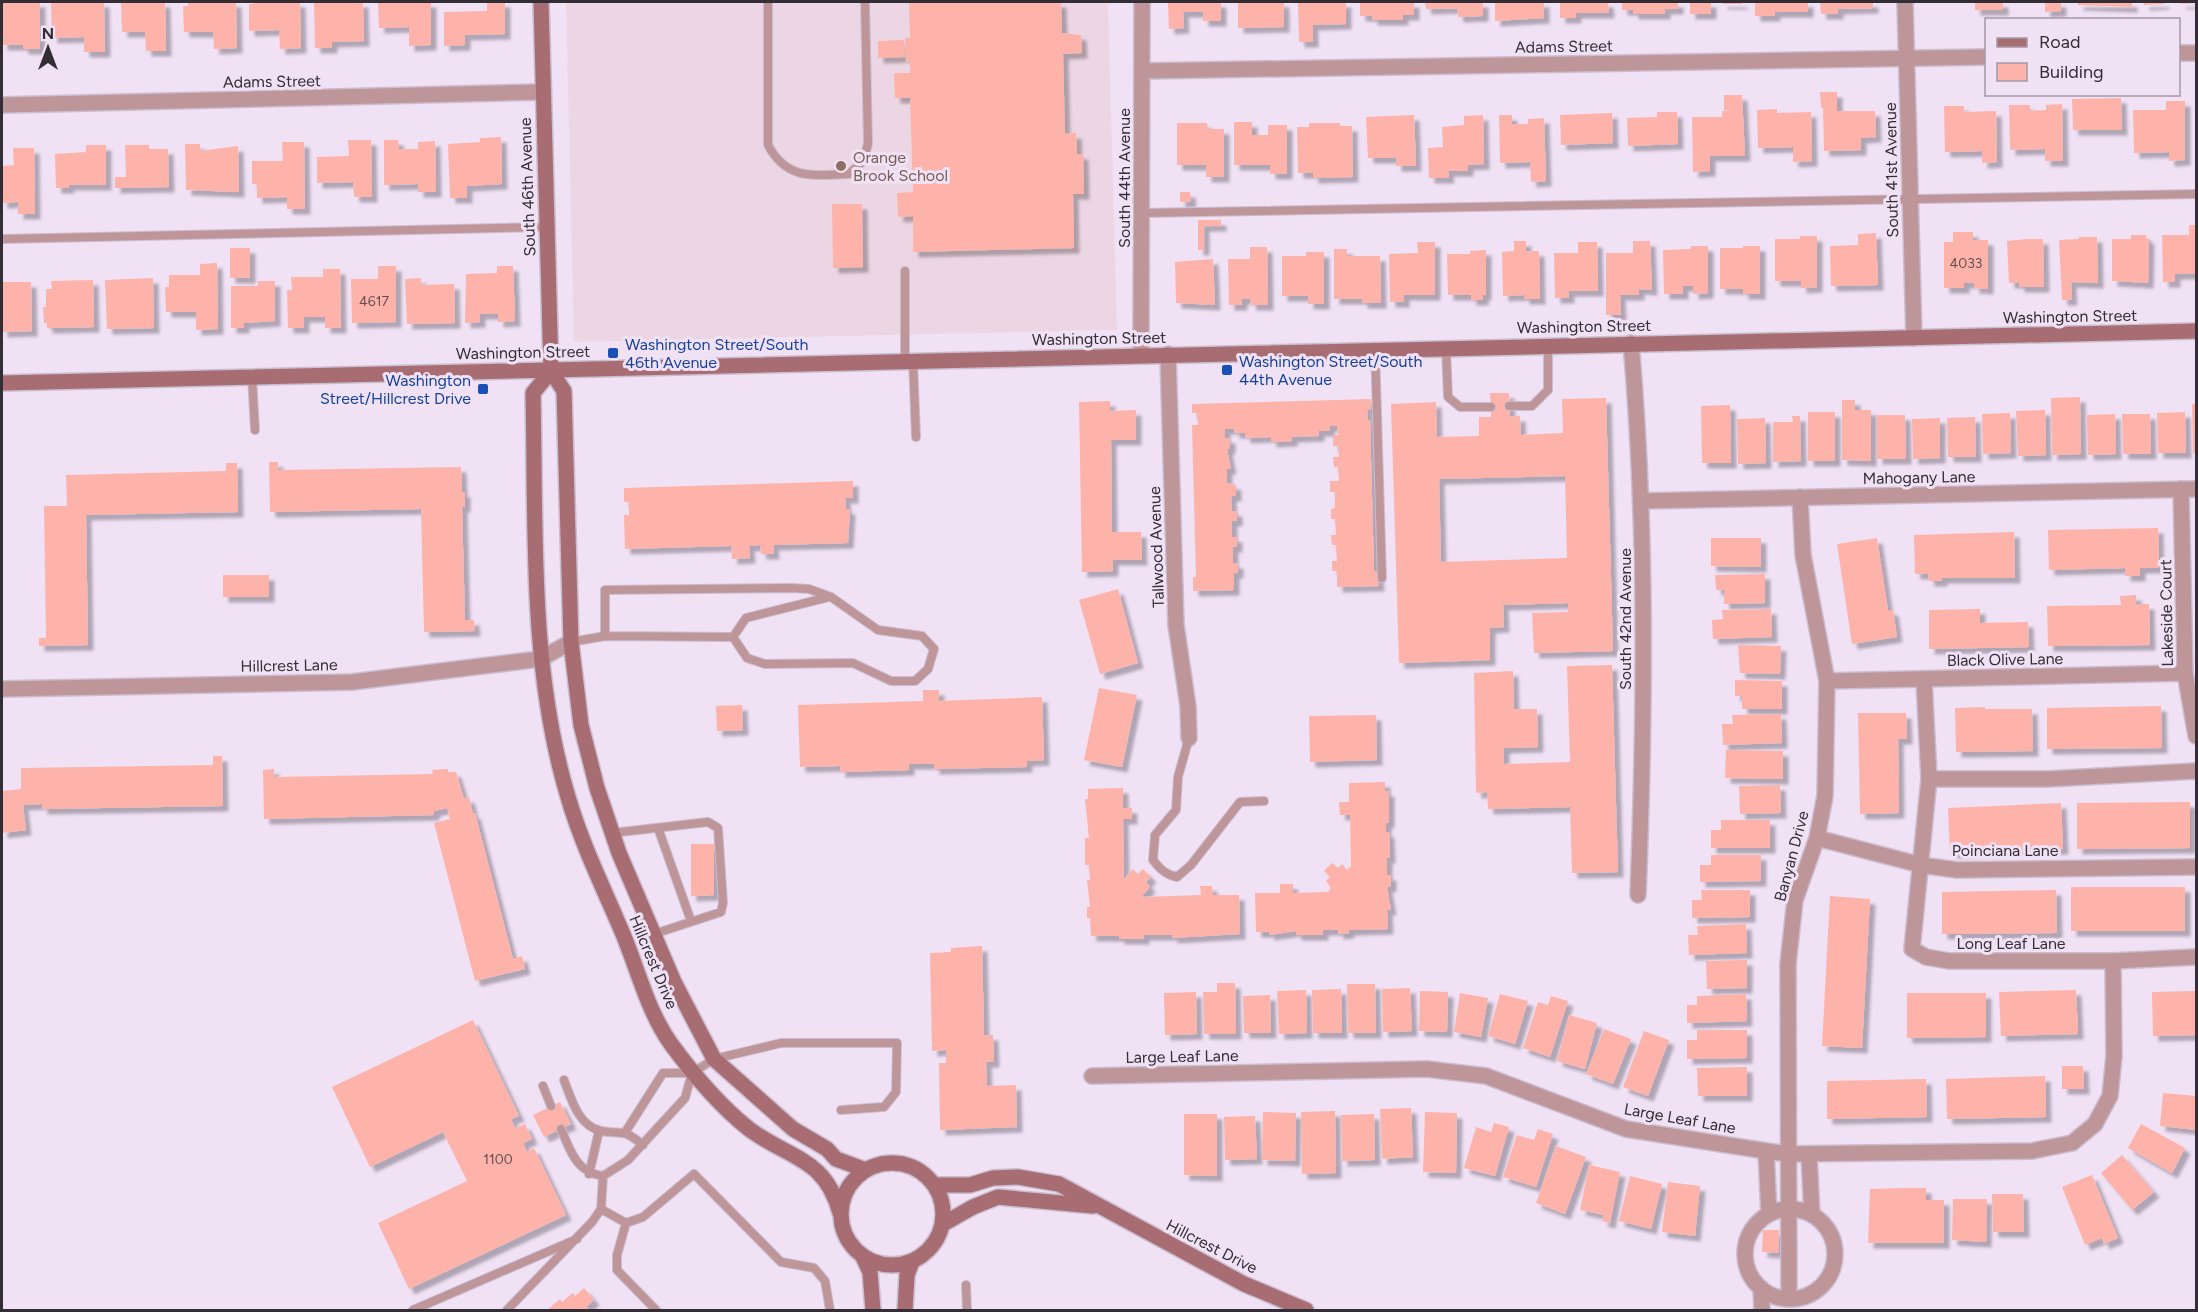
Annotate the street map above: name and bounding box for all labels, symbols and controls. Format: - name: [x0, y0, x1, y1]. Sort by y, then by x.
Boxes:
- north arrow: [18, 18, 78, 78]
- legend: [1985, 18, 2180, 96]
- text: N: [42, 24, 54, 43]
- text: Road: [2039, 31, 2080, 53]
- street label: Adams Street: [1515, 36, 1613, 57]
- text: Building: [2039, 61, 2104, 83]
- street label: Adams Street: [223, 71, 321, 92]
- street label: South 41st Avenue: [1881, 102, 1902, 238]
- street label: South 44th Avenue: [1115, 108, 1134, 248]
- street label: South 46th Avenue: [516, 117, 539, 257]
- place label: Orange Brook School: [853, 148, 948, 185]
- marker: Orange Brook School: [834, 159, 848, 173]
- house number: 4033: [1950, 255, 1982, 272]
- house number: 4617: [359, 293, 389, 310]
- street label: Washington Street: [2003, 306, 2137, 327]
- street label: Washington Street: [1517, 316, 1651, 337]
- street label: Washington Street: [1032, 328, 1166, 349]
- place label: Washington Street/South 46th Avenue: [625, 335, 809, 372]
- street label: Washington Street: [456, 342, 590, 363]
- marker: Washington Street/South 46th Avenue: [606, 346, 620, 360]
- place label: Washington Street/South 44th Avenue: [1239, 352, 1423, 389]
- marker: Washington Street/South 44th Avenue: [1220, 363, 1234, 377]
- place label: Washington Street/Hillcrest Drive: [320, 371, 471, 408]
- marker: Washington Street/Hillcrest Drive: [476, 382, 490, 396]
- street label: Mahogany Lane: [1862, 467, 1976, 488]
- street label: Tallwood Avenue: [1145, 486, 1168, 608]
- street label: South 42nd Avenue: [1616, 548, 1635, 690]
- street label: Lakeside Court: [2156, 559, 2177, 667]
- street label: Black Olive Lane: [1947, 649, 2064, 670]
- street label: Hillcrest Lane: [240, 655, 338, 676]
- street label: Banyan Drive: [1770, 808, 1813, 904]
- street label: Poinciana Lane: [1952, 841, 2059, 860]
- street label: Hillcrest Drive: [625, 912, 682, 1012]
- street label: Long Leaf Lane: [1956, 934, 2066, 953]
- street label: Large Leaf Lane: [1125, 1046, 1239, 1067]
- street label: Large Leaf Lane: [1623, 1099, 1738, 1138]
- house number: 1100: [483, 1151, 513, 1168]
- street label: Hillcrest Drive: [1163, 1215, 1261, 1278]

